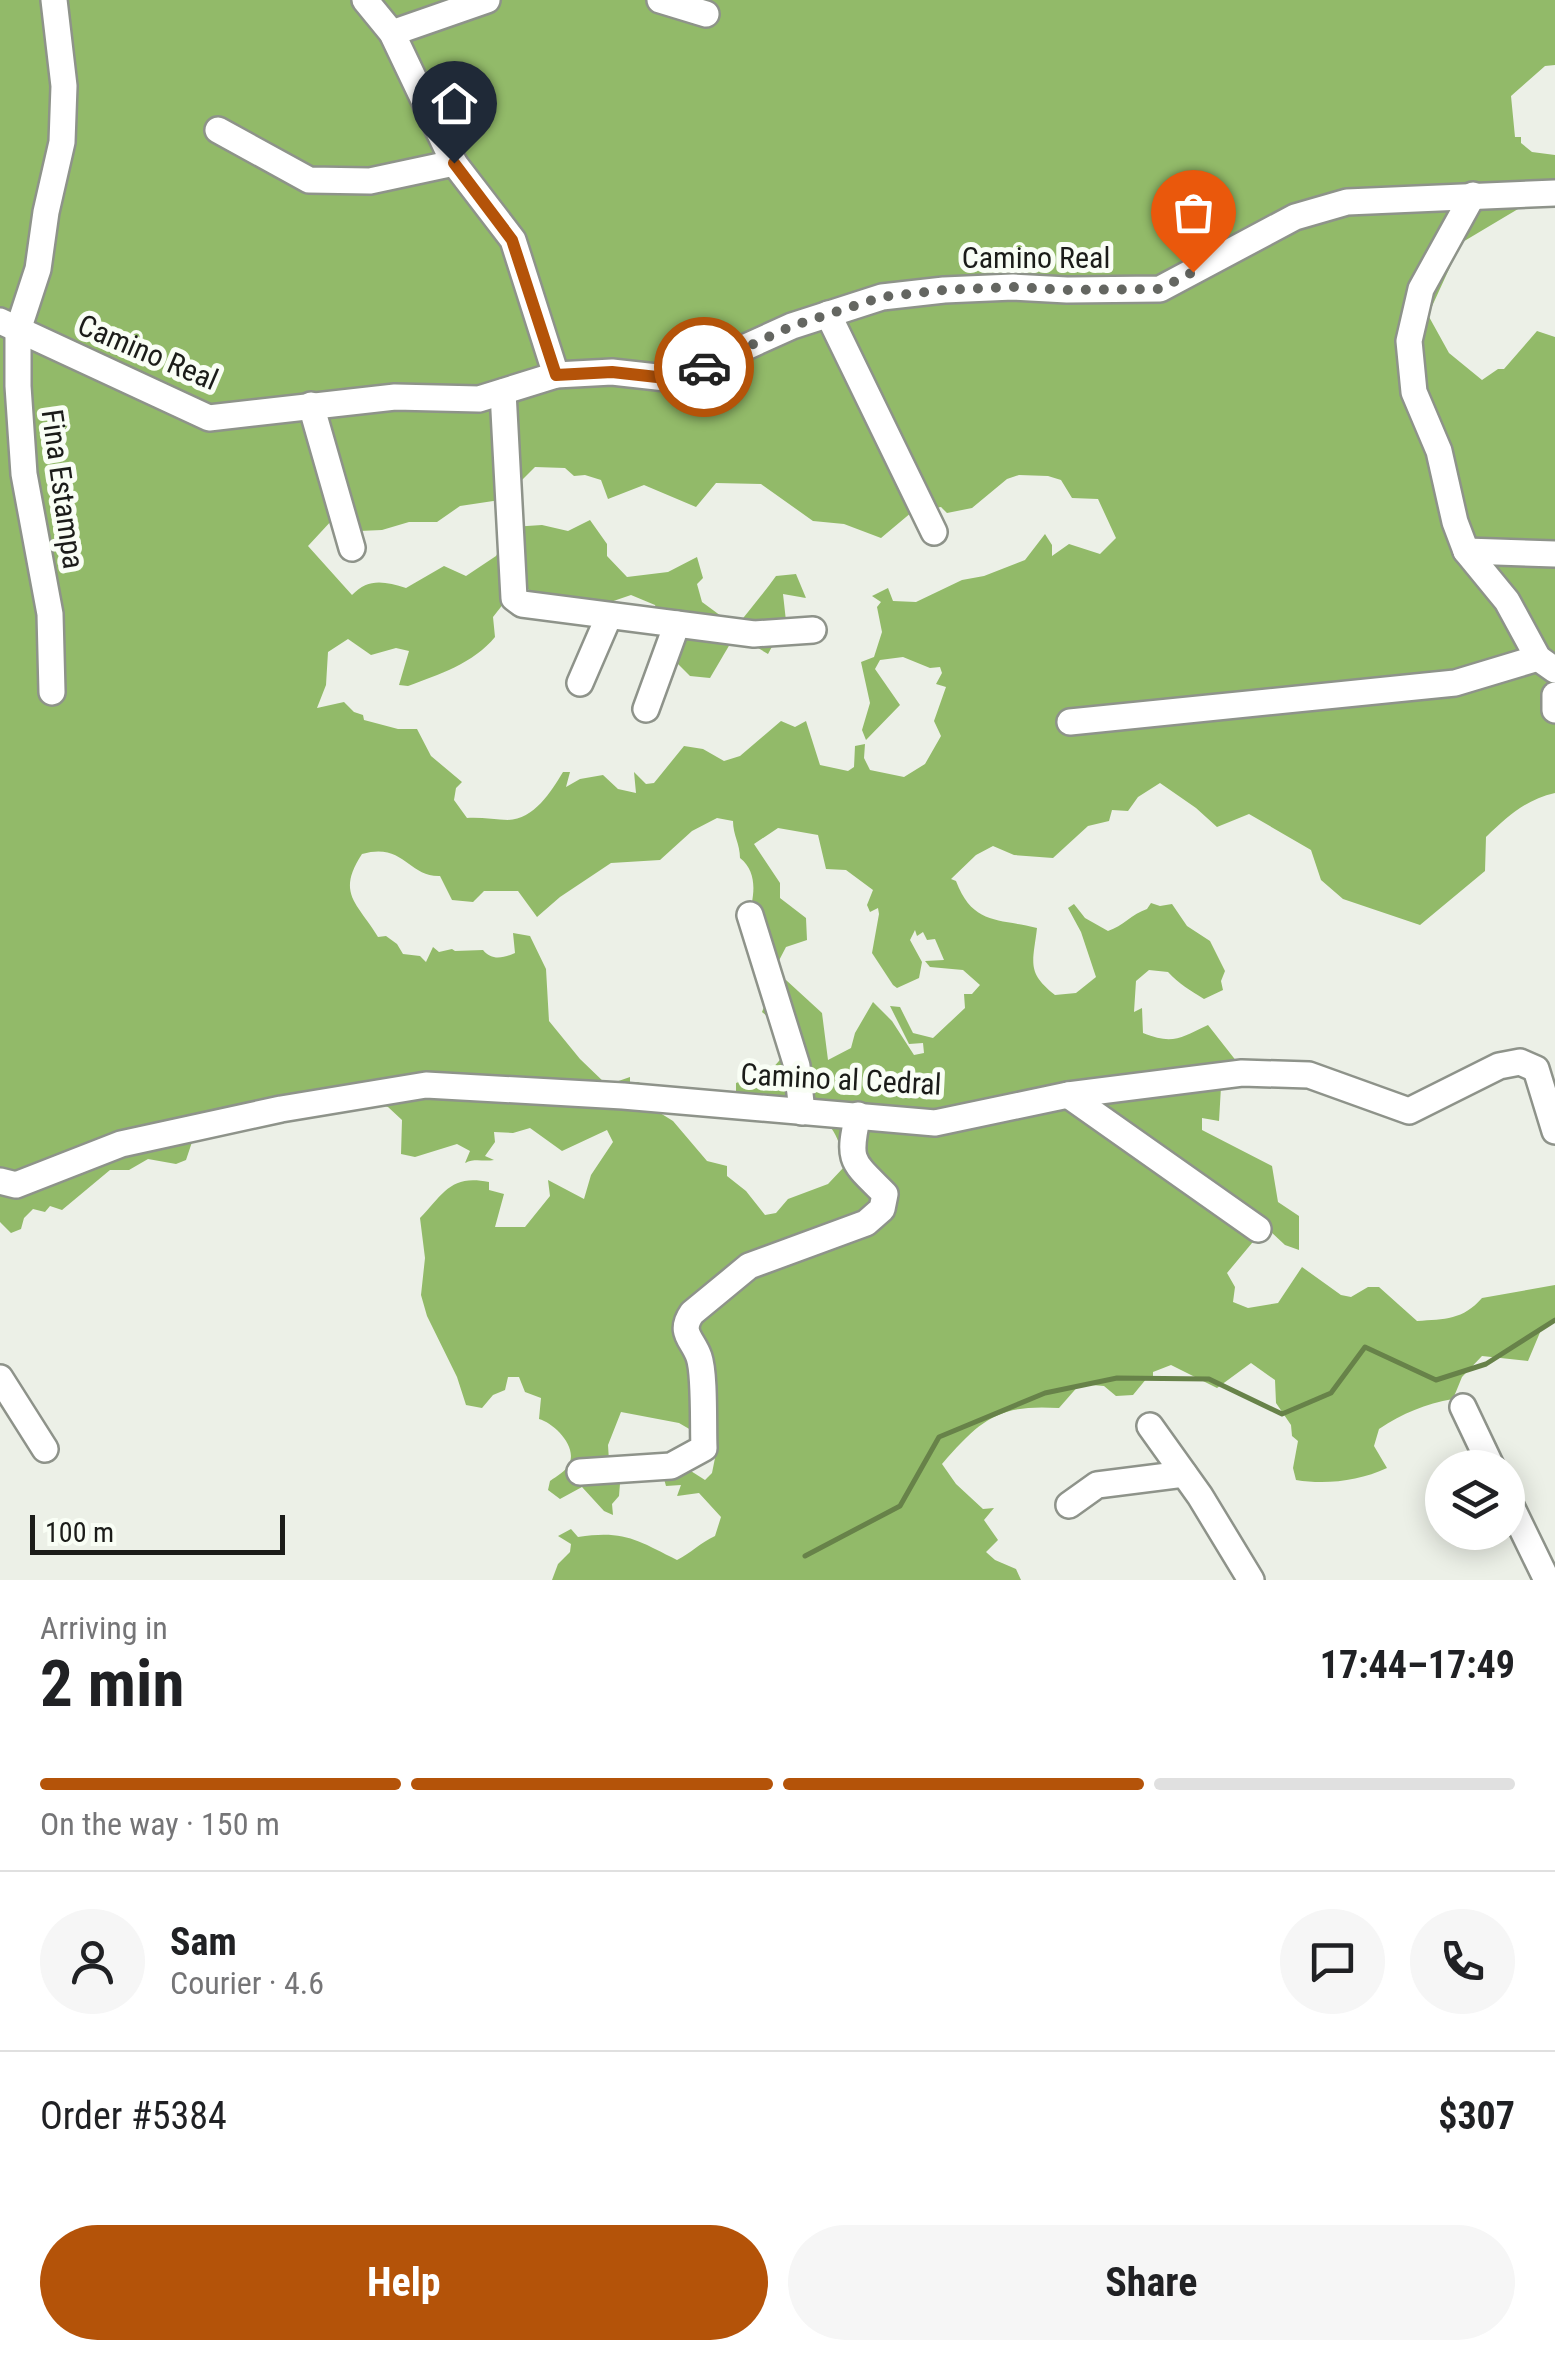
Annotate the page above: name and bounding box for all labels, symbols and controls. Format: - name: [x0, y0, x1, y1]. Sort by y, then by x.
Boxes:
- pin: [412, 61, 497, 164]
- icon: home: [427, 76, 482, 131]
- pin: [1151, 170, 1236, 273]
- icon: bag: [1166, 185, 1221, 240]
- street label: Camino Real: [962, 240, 1110, 275]
- street label: Camino Real: [73, 307, 223, 397]
- courier: [654, 317, 754, 417]
- icon: car: [677, 340, 732, 395]
- street label: Fina Estampa: [34, 407, 92, 571]
- street label: Camino al Cedral: [740, 1056, 942, 1102]
- map controls: [1425, 1450, 1525, 1550]
- button: layers: [1425, 1450, 1525, 1550]
- scale bar: [30, 1510, 285, 1554]
- text: 100 m: [45, 1516, 114, 1549]
- text: Arriving in: [40, 1609, 168, 1647]
- text: 17:44–17:49: [1320, 1643, 1515, 1687]
- text: 2 min: [40, 1646, 184, 1722]
- text: On the way · 150 m: [40, 1805, 280, 1843]
- button: person: [40, 1909, 145, 2014]
- button: chat: [1280, 1909, 1385, 2014]
- button: phone: [1410, 1909, 1515, 2014]
- text: Sam: [170, 1920, 237, 1964]
- text: Courier · 4.6: [170, 1964, 324, 2002]
- text: Order #5384: [40, 2094, 227, 2138]
- text: $307: [1438, 2094, 1515, 2138]
- button: Help: [40, 2225, 768, 2340]
- button: Share: [788, 2225, 1515, 2340]

